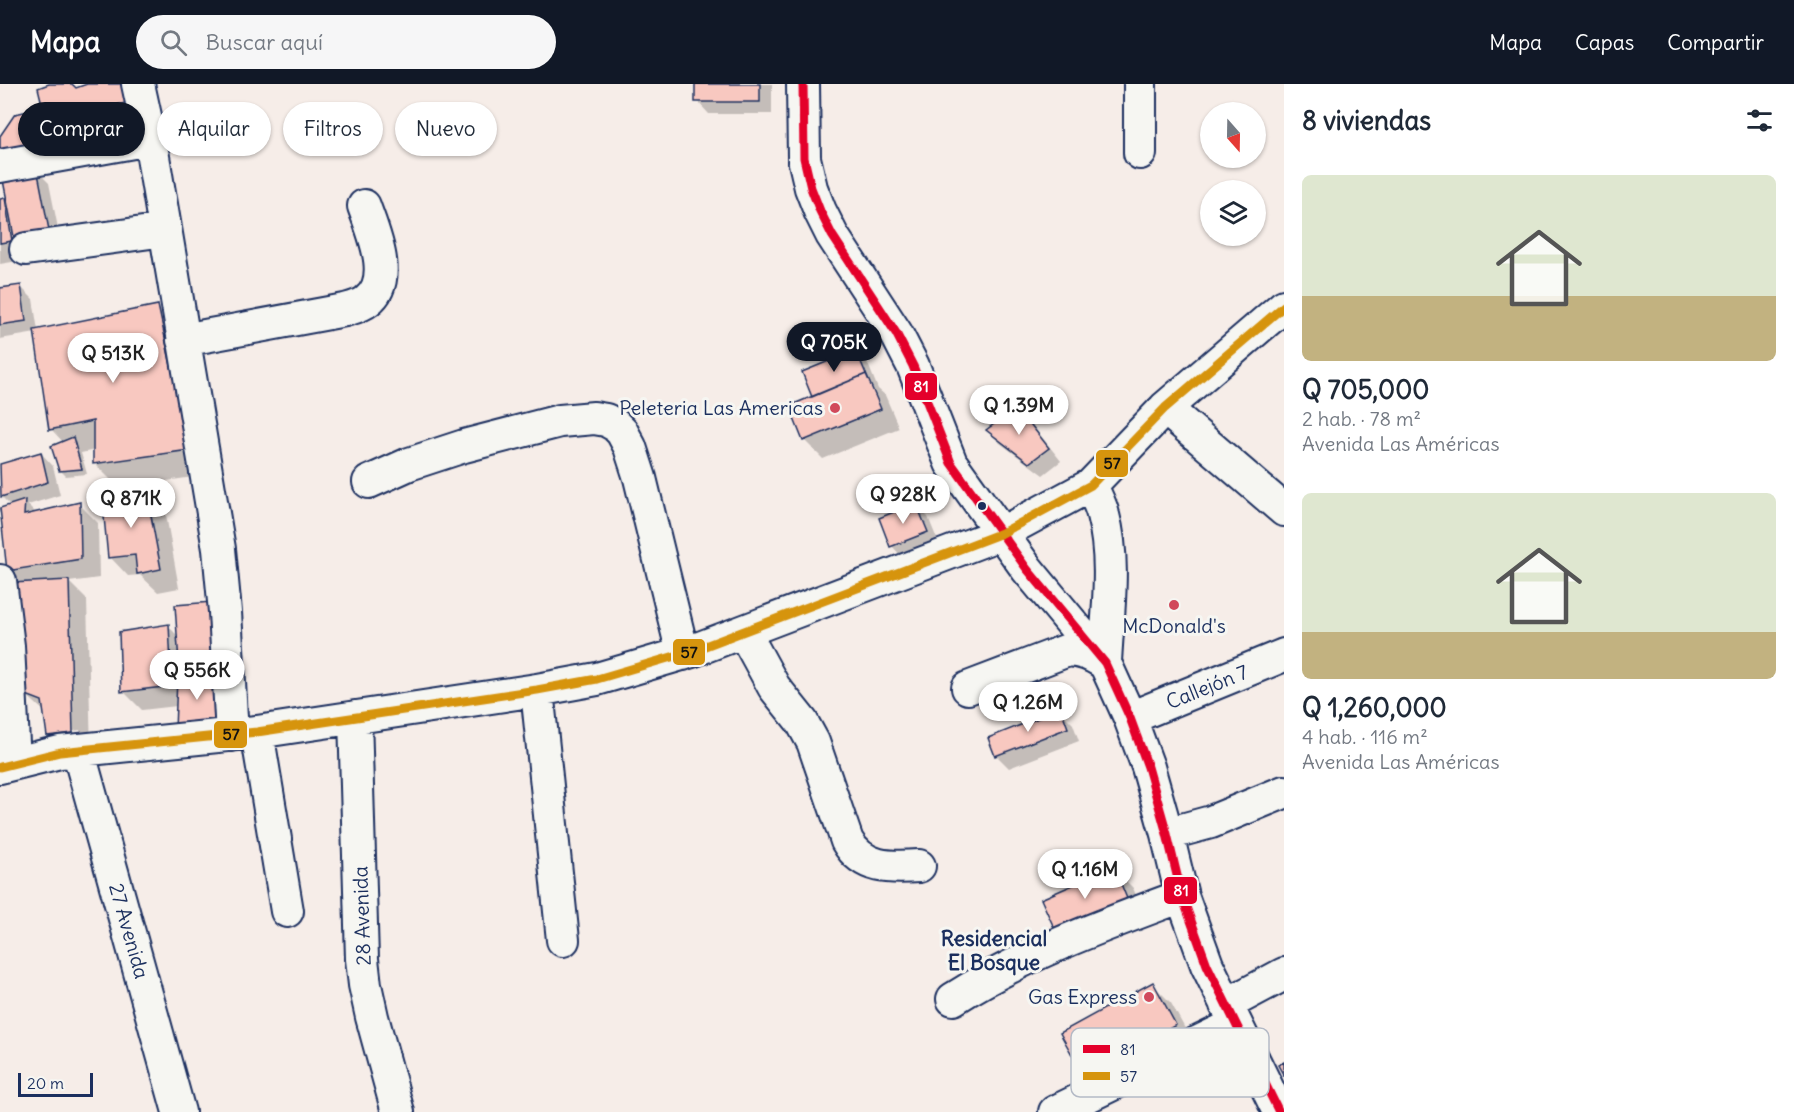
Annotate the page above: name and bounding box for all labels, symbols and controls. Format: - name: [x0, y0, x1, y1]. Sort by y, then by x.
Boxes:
- search box: [136, 15, 556, 69]
- text: Mapa: [30, 24, 100, 60]
- icon: search: [157, 26, 190, 59]
- text: Buscar aquí: [205, 28, 323, 56]
- text: Mapa: [1489, 29, 1542, 56]
- text: Capas: [1575, 29, 1634, 56]
- text: Compartir: [1667, 29, 1764, 56]
- chip: Comprar: [18, 102, 145, 156]
- chip: Alquilar: [157, 102, 271, 156]
- chip: Filtros: [283, 102, 383, 156]
- chip: Nuevo: [395, 102, 497, 156]
- north arrow: [1200, 102, 1266, 168]
- map controls: [1200, 102, 1266, 246]
- text: 8 viviendas: [1302, 104, 1431, 137]
- icon: filters: [1743, 104, 1776, 137]
- button: layers: [1200, 180, 1266, 246]
- icon: home: [1485, 214, 1593, 322]
- pin: Q 705K: [785, 322, 883, 373]
- text: Q 705K: [801, 329, 867, 354]
- pin: Q 513K: [64, 333, 162, 384]
- text: Q 513K: [82, 340, 145, 365]
- line badge: 81: [904, 372, 938, 401]
- text: Q 705,000: [1302, 373, 1429, 406]
- text: 81: [913, 376, 929, 396]
- pin: Q 1.39M: [964, 385, 1074, 436]
- text: Q 1.39M: [983, 392, 1055, 417]
- place label: Peleteria Las Americas: [619, 395, 823, 420]
- marker: Peleteria Las Americas: [828, 401, 842, 415]
- text: 2 hab. · 78 m²: [1302, 406, 1421, 431]
- text: Avenida Las Américas: [1302, 431, 1500, 456]
- line badge: 57: [1095, 449, 1129, 478]
- text: 57: [1103, 453, 1121, 473]
- pin: Q 928K: [854, 474, 952, 525]
- pin: Q 871K: [82, 478, 180, 529]
- text: Q 928K: [870, 481, 936, 506]
- text: Q 871K: [100, 485, 162, 510]
- unlabelled marker: [976, 500, 988, 512]
- icon: home: [1485, 532, 1593, 640]
- marker: McDonald's: [1167, 598, 1181, 612]
- place label: McDonald's: [1122, 613, 1226, 638]
- line badge: 57: [672, 638, 706, 666]
- text: 57: [680, 642, 698, 662]
- pin: Q 556K: [148, 650, 246, 701]
- text: Q 556K: [164, 657, 230, 682]
- street label: Callejón 7: [1162, 659, 1252, 714]
- pin: Q 1.26M: [973, 682, 1083, 733]
- text: Q 1.26M: [993, 689, 1063, 714]
- text: Q 1,260,000: [1302, 691, 1447, 724]
- line badge: 57: [213, 720, 248, 749]
- text: 57: [222, 724, 240, 744]
- text: 4 hab. · 116 m²: [1302, 724, 1428, 749]
- text: Avenida Las Américas: [1302, 749, 1500, 774]
- pin: Q 1.16M: [1030, 849, 1140, 900]
- text: Q 1.16M: [1052, 856, 1118, 881]
- street label: 28 Avenida: [347, 866, 376, 966]
- line badge: 81: [1163, 876, 1198, 905]
- street label: 27 Avenida: [104, 880, 155, 981]
- text: 81: [1173, 880, 1189, 900]
- district label: Residencial El Bosque: [941, 925, 1047, 976]
- place label: Gas Express: [1028, 984, 1137, 1009]
- marker: Gas Express: [1142, 990, 1156, 1004]
- legend: [1071, 1028, 1269, 1097]
- text: 81: [1120, 1039, 1136, 1059]
- text: 57: [1120, 1066, 1137, 1086]
- scale bar: [18, 1070, 93, 1098]
- text: 20 m: [27, 1073, 64, 1093]

